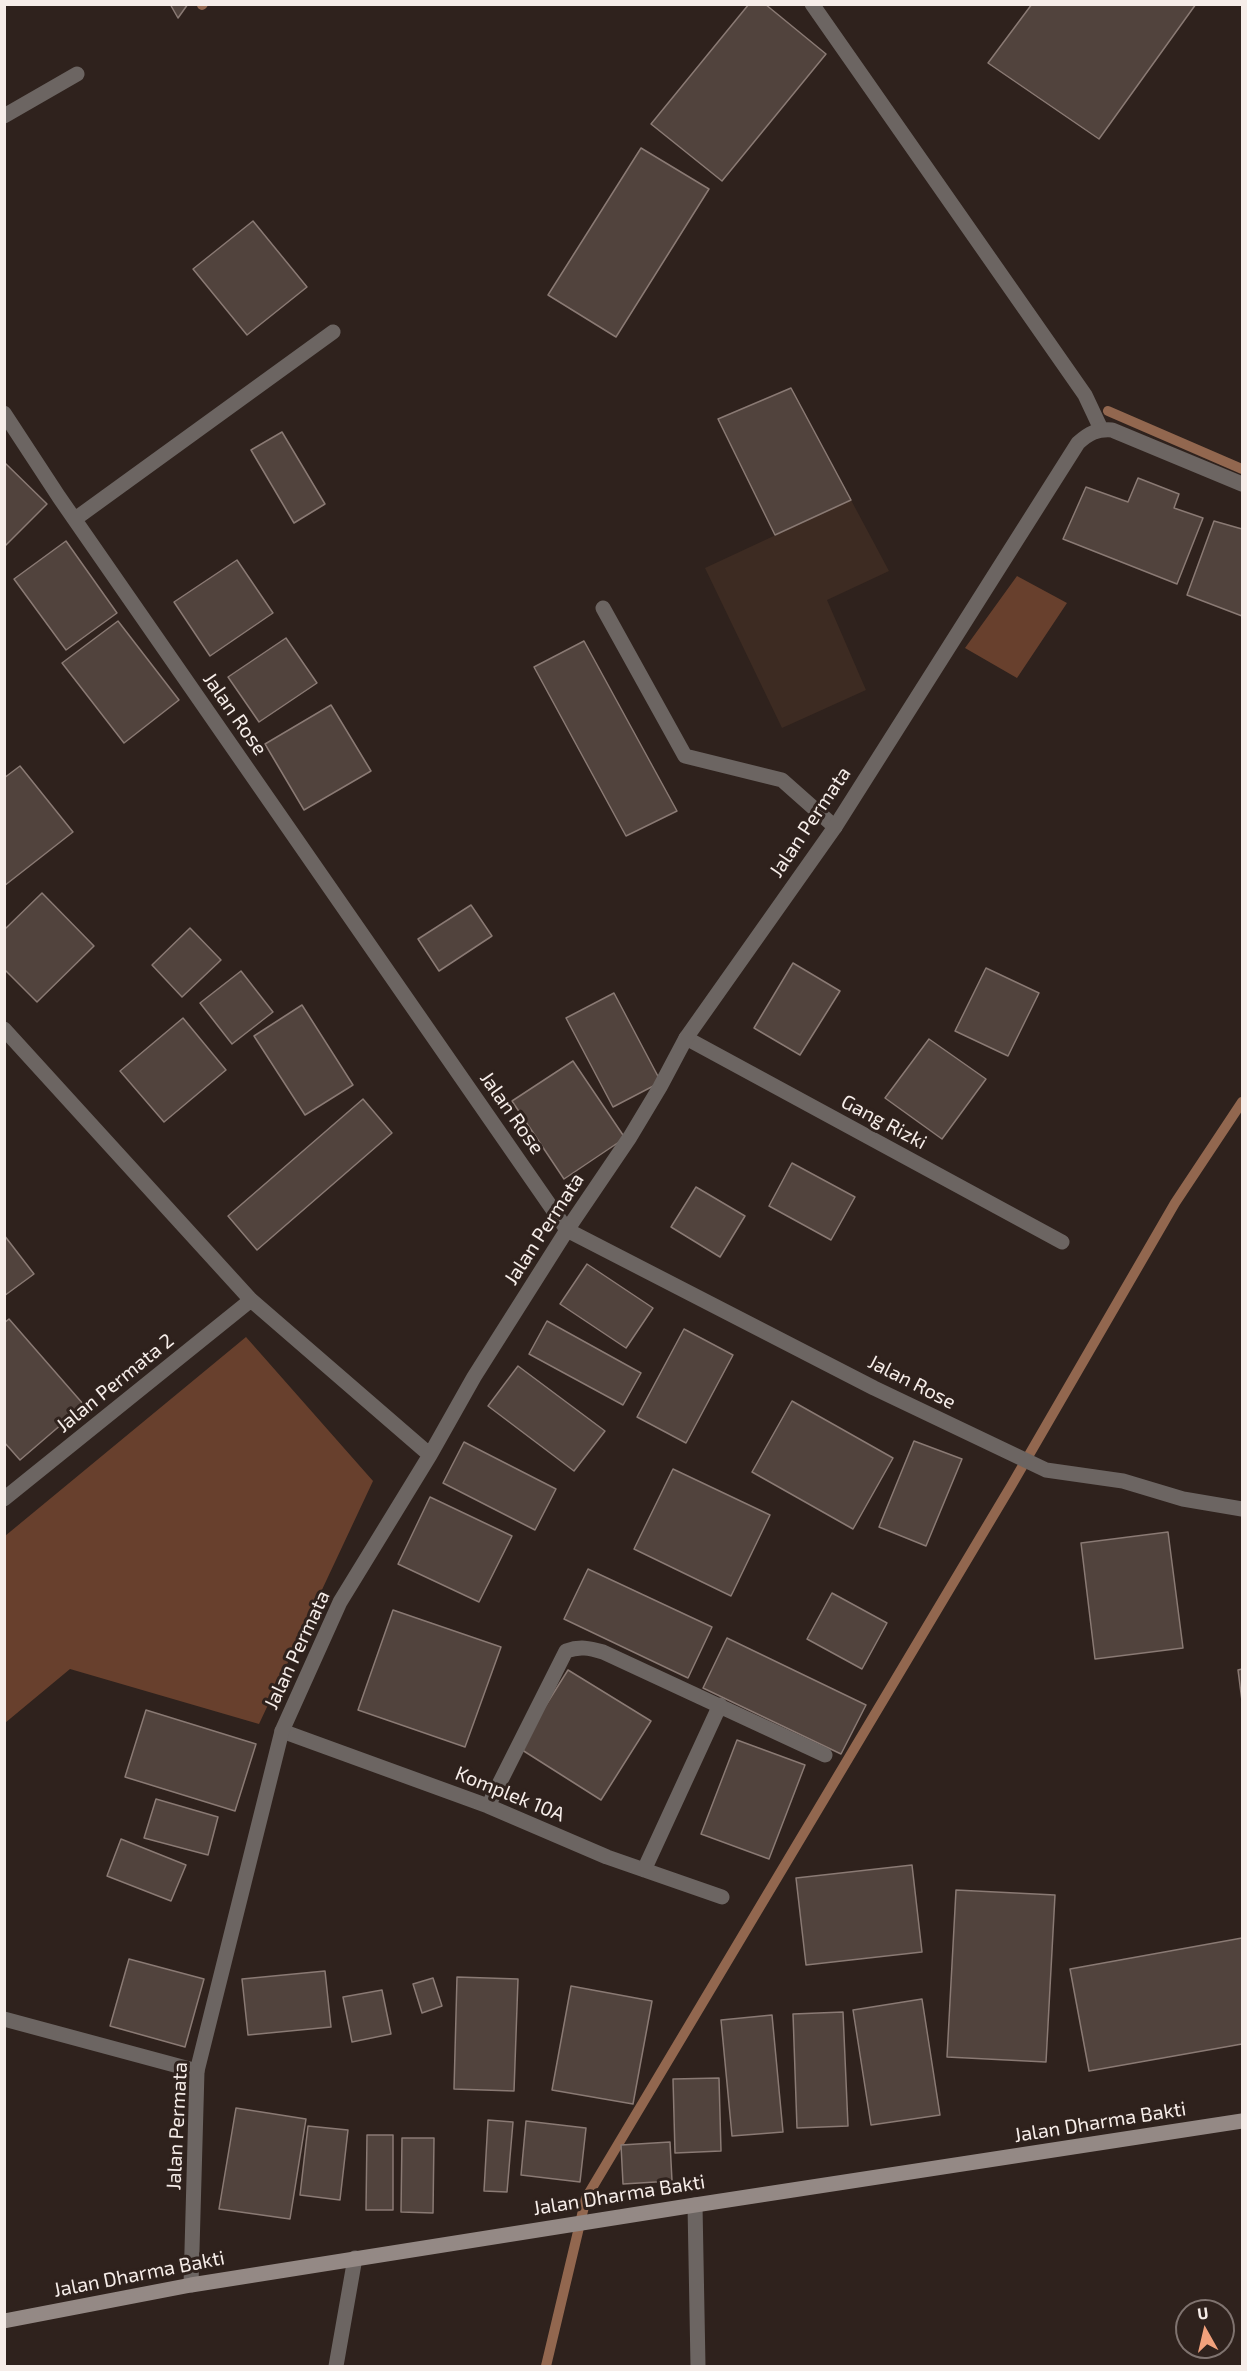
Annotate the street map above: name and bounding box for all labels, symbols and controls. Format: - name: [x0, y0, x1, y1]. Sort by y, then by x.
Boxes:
- street label: Jalan Rose: [198, 668, 272, 760]
- street label: Jalan Permata: [764, 762, 856, 882]
- street label: Jalan Rose: [475, 1067, 549, 1159]
- street label: Gang Rizki: [837, 1089, 931, 1155]
- street label: Jalan Permata: [499, 1169, 589, 1289]
- street label: Jalan Permata 2: [51, 1328, 179, 1438]
- street label: Jalan Rose: [864, 1350, 960, 1414]
- street label: Jalan Permata: [259, 1587, 335, 1713]
- street label: Komplek 10A: [452, 1761, 568, 1827]
- street label: Jalan Permata: [162, 2061, 192, 2191]
- street label: Jalan Dharma Bakti: [1012, 2097, 1188, 2147]
- street label: Jalan Dharma Bakti: [531, 2170, 707, 2220]
- street label: Jalan Dharma Bakti: [51, 2246, 227, 2302]
- north arrow: [1175, 2299, 1235, 2359]
- text: U: [1196, 2302, 1209, 2323]

